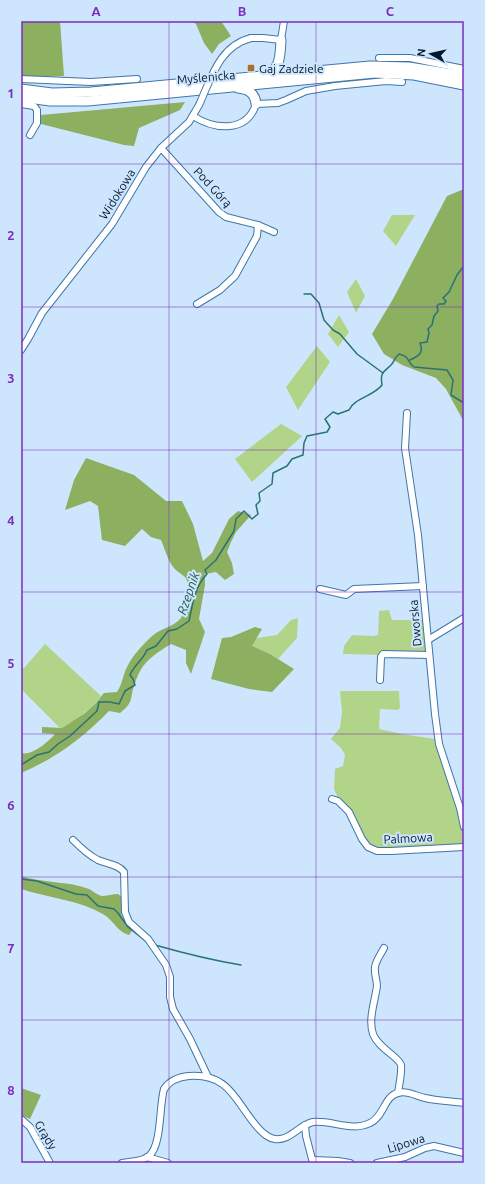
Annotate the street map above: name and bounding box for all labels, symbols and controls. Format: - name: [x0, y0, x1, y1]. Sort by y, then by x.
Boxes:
- text: A: [91, 4, 101, 18]
- text: B: [238, 4, 247, 18]
- text: C: [386, 4, 395, 18]
- north arrow: [411, 34, 451, 74]
- text: N: [415, 48, 428, 58]
- place label: Gaj Zadziele: [259, 62, 324, 75]
- marker: Gaj Zadziele: [246, 63, 256, 73]
- street label: Myślenicka: [176, 68, 236, 86]
- text: 1: [7, 86, 15, 100]
- street label: Pod Górą: [191, 164, 235, 210]
- street label: Widokowa: [96, 167, 138, 221]
- text: 2: [7, 228, 15, 242]
- text: 3: [7, 371, 15, 385]
- text: 4: [7, 513, 15, 527]
- water label: Rzepnik: [174, 569, 202, 616]
- street label: Dworska: [406, 599, 424, 647]
- text: 5: [7, 656, 15, 670]
- text: 6: [7, 798, 15, 812]
- street label: Palmowa: [383, 830, 433, 846]
- text: 7: [7, 941, 15, 955]
- text: 8: [7, 1083, 15, 1097]
- street label: Grądy: [32, 1118, 60, 1152]
- street label: Lipowa: [386, 1131, 426, 1155]

